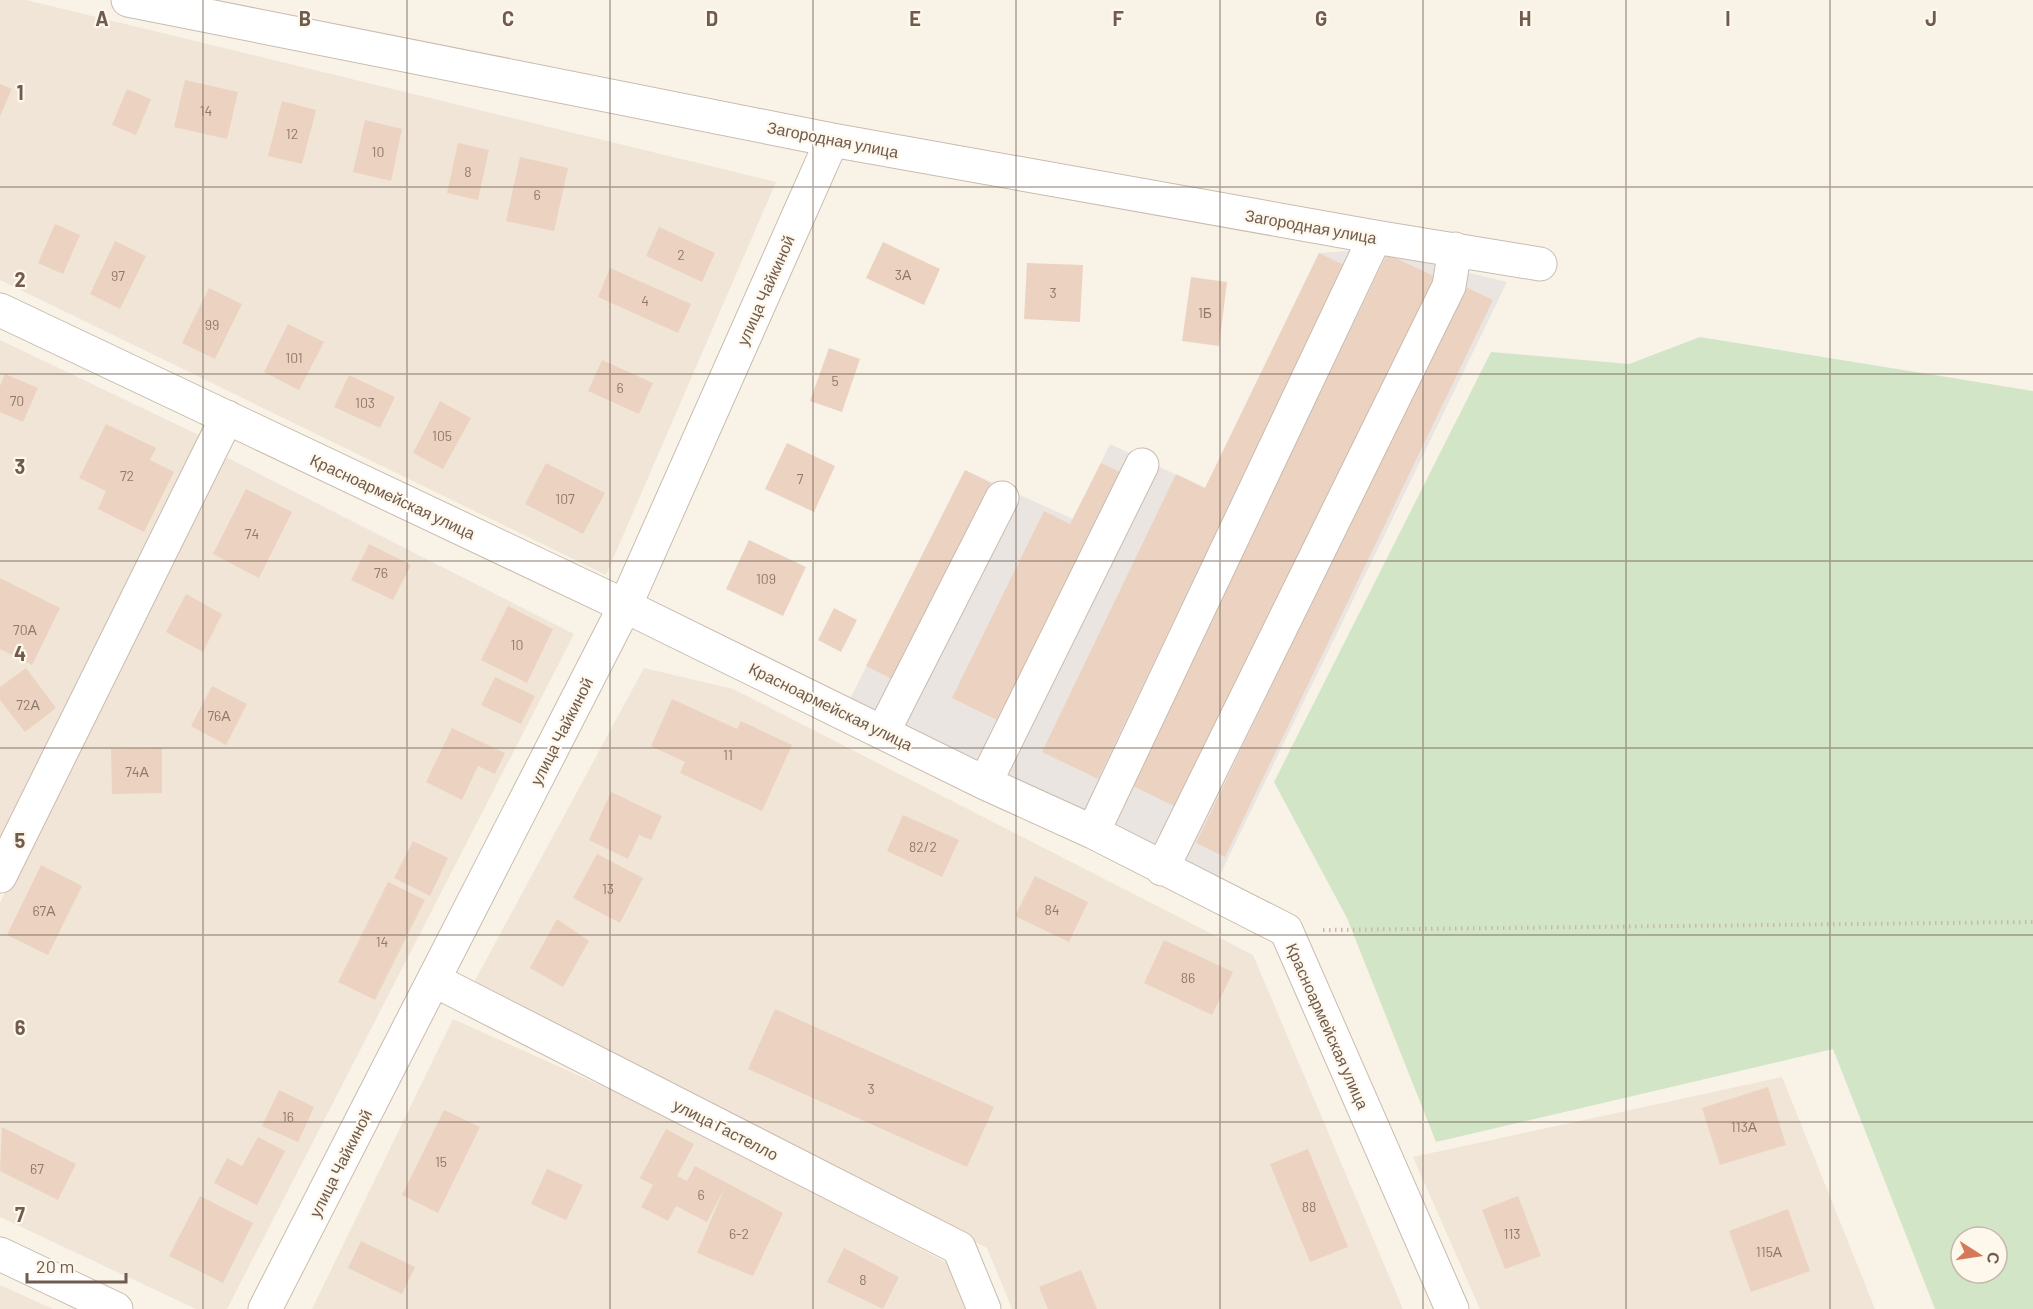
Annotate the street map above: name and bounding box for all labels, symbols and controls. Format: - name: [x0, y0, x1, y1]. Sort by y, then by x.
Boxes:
- text: A: [95, 6, 109, 30]
- text: B: [299, 6, 311, 30]
- text: C: [502, 6, 514, 30]
- text: D: [706, 6, 718, 30]
- text: E: [909, 6, 921, 30]
- text: F: [1112, 6, 1124, 30]
- text: G: [1315, 6, 1327, 30]
- text: H: [1519, 6, 1531, 30]
- text: I: [1725, 6, 1731, 30]
- text: J: [1925, 6, 1937, 30]
- text: 1: [16, 80, 24, 104]
- house number: 14: [200, 102, 212, 119]
- street label: Загородная улица: [766, 117, 900, 161]
- house number: 12: [286, 125, 298, 142]
- house number: 10: [372, 143, 384, 160]
- house number: 8: [464, 163, 472, 180]
- house number: 6: [533, 186, 541, 203]
- street label: Загородная улица: [1244, 205, 1378, 247]
- street label: улица Чайкиной: [732, 232, 798, 348]
- house number: 2: [677, 246, 685, 263]
- house number: 3А: [895, 266, 912, 283]
- text: 2: [14, 267, 26, 291]
- house number: 97: [111, 267, 125, 284]
- house number: 3: [1049, 284, 1057, 301]
- house number: 4: [641, 292, 649, 309]
- house number: 1Б: [1198, 304, 1212, 321]
- house number: 99: [205, 316, 219, 333]
- house number: 101: [285, 349, 303, 366]
- house number: 5: [831, 372, 839, 389]
- house number: 6: [616, 379, 624, 396]
- house number: 70: [10, 392, 24, 409]
- house number: 103: [355, 394, 375, 411]
- house number: 105: [432, 427, 452, 444]
- street label: Красноармейская улица: [308, 449, 478, 543]
- text: 3: [15, 454, 25, 478]
- house number: 72: [120, 467, 134, 484]
- house number: 7: [797, 470, 804, 487]
- house number: 107: [555, 490, 575, 507]
- house number: 74: [245, 525, 259, 542]
- house number: 76: [374, 564, 388, 581]
- house number: 109: [756, 570, 776, 587]
- house number: 70А: [13, 621, 38, 638]
- house number: 10: [511, 636, 523, 653]
- text: 4: [14, 641, 26, 665]
- street label: Красноармейская улица: [746, 658, 916, 754]
- street label: улица Чайкиной: [526, 674, 596, 788]
- house number: 72А: [16, 696, 40, 713]
- house number: 76А: [207, 707, 231, 724]
- house number: 11: [723, 746, 733, 763]
- house number: 74А: [125, 763, 149, 780]
- text: 5: [15, 828, 26, 852]
- house number: 82/2: [909, 838, 937, 855]
- house number: 13: [602, 880, 614, 897]
- house number: 84: [1044, 901, 1060, 918]
- house number: 67А: [32, 902, 56, 919]
- house number: 14: [376, 933, 388, 950]
- street label: Красноармейская улица: [1283, 940, 1373, 1112]
- house number: 86: [1181, 969, 1195, 986]
- text: 6: [15, 1015, 26, 1039]
- house number: 3: [867, 1080, 875, 1097]
- street label: улица Гастелло: [670, 1094, 782, 1164]
- street label: улица Чайкиной: [305, 1106, 375, 1220]
- house number: 16: [282, 1108, 294, 1125]
- house number: 113А: [1731, 1118, 1758, 1135]
- house number: 15: [435, 1153, 447, 1170]
- house number: 67: [30, 1160, 44, 1177]
- house number: 6: [697, 1186, 705, 1203]
- house number: 88: [1302, 1198, 1316, 1215]
- text: 7: [15, 1202, 25, 1226]
- house number: 6-2: [729, 1225, 749, 1242]
- house number: 113: [1503, 1225, 1521, 1242]
- north arrow: [1949, 1225, 2009, 1285]
- house number: 115А: [1756, 1243, 1783, 1260]
- scale bar: [27, 1246, 126, 1284]
- text: С: [1984, 1251, 2005, 1266]
- text: 20 m: [36, 1255, 74, 1277]
- house number: 8: [859, 1271, 867, 1288]

